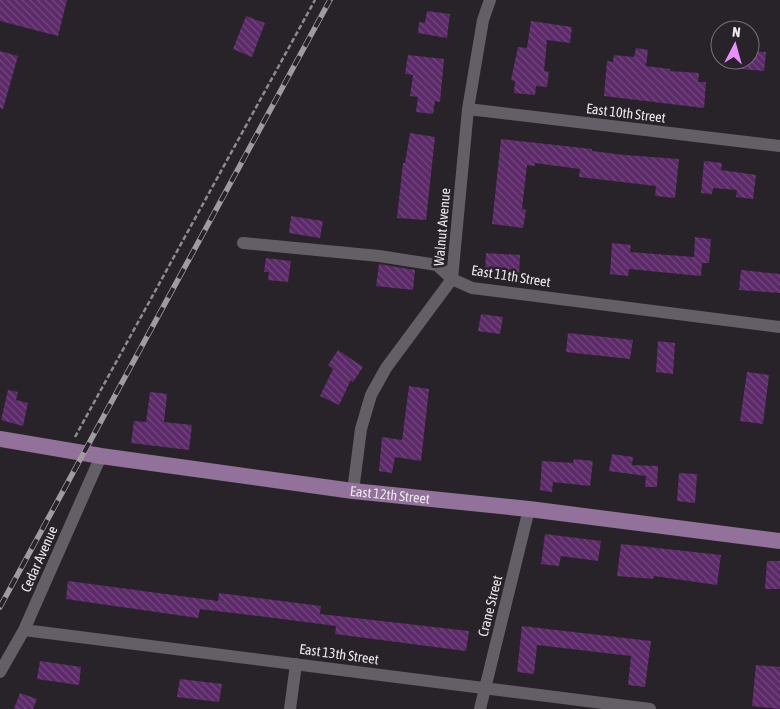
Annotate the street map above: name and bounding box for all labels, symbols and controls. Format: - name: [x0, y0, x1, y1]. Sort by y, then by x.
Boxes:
- north arrow: [710, 20, 760, 70]
- text: N: [731, 24, 741, 40]
- street label: East 10th Street: [585, 100, 667, 126]
- street label: Walnut Avenue: [431, 187, 453, 267]
- street label: East 11th Street: [470, 262, 552, 290]
- street label: East 12th Street: [349, 483, 431, 507]
- street label: Cedar Avenue: [17, 524, 61, 594]
- street label: Crane Street: [475, 574, 505, 638]
- street label: East 13th Street: [298, 641, 380, 667]

